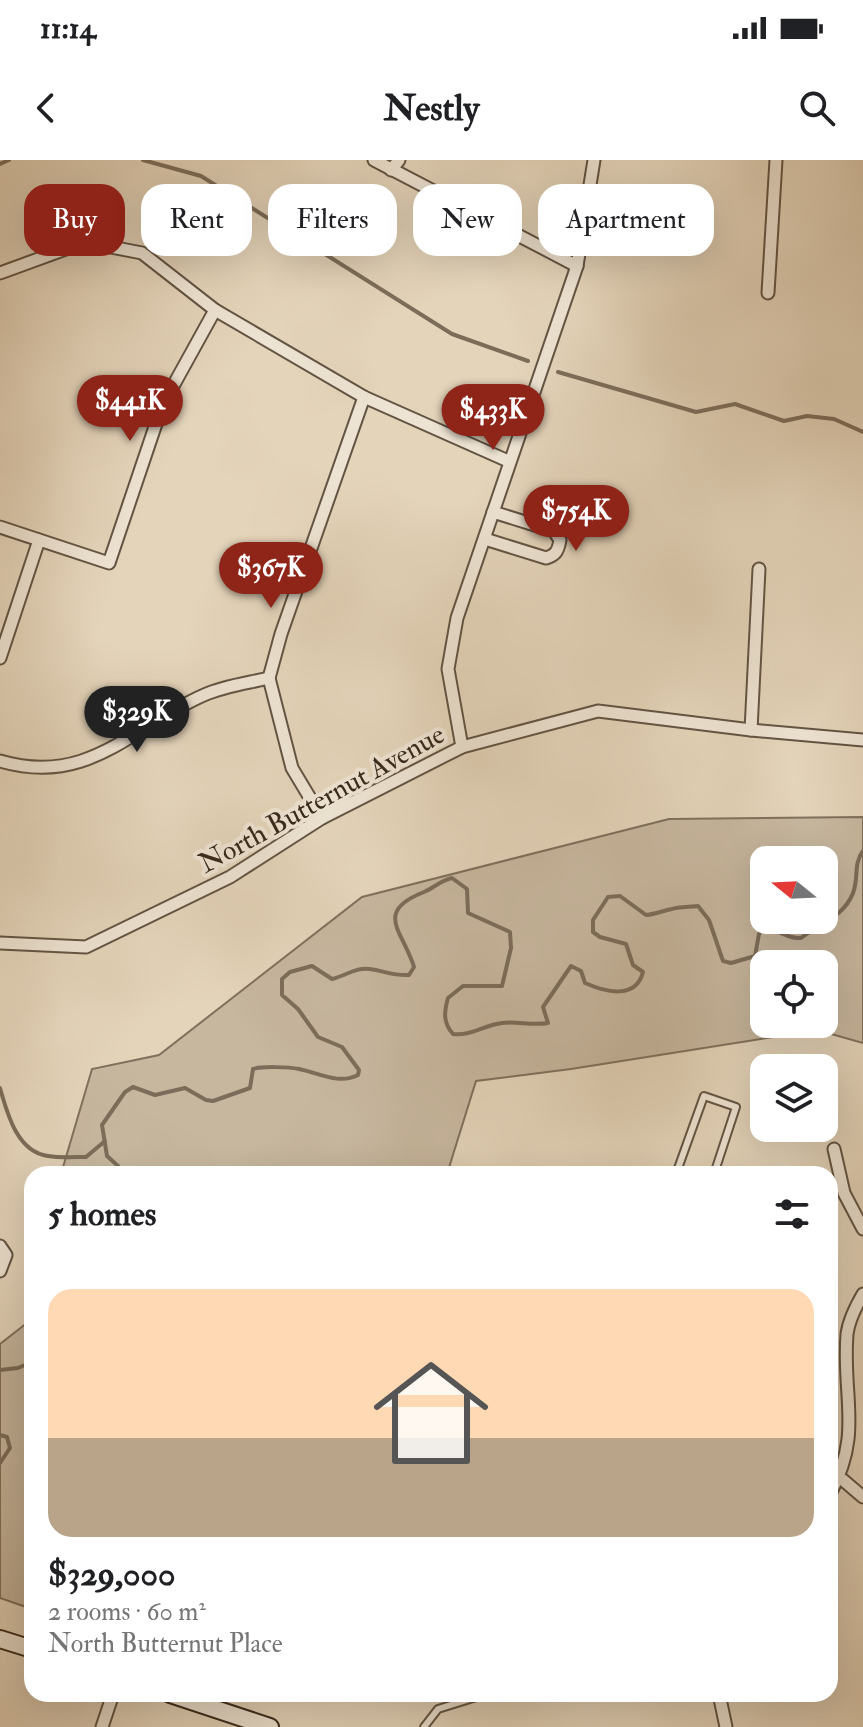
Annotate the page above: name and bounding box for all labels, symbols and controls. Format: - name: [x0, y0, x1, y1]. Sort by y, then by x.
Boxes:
- text: 11:14: [40, 10, 96, 47]
- icon: back: [24, 86, 68, 130]
- text: Nestly: [384, 86, 479, 131]
- icon: search: [795, 86, 839, 130]
- chip: Buy: [24, 184, 125, 256]
- chip: Rent: [141, 184, 252, 256]
- chip: Filters: [268, 184, 397, 256]
- chip: New: [413, 184, 522, 256]
- chip: Apartment: [538, 184, 714, 256]
- pin: $441K: [74, 375, 186, 443]
- pin: $433K: [437, 384, 549, 452]
- text: $441K: [95, 385, 165, 417]
- text: $433K: [460, 394, 526, 426]
- pin: $754K: [520, 485, 632, 553]
- text: $754K: [541, 495, 611, 527]
- pin: $367K: [215, 542, 327, 610]
- text: $367K: [237, 552, 305, 584]
- pin: $329K: [81, 686, 193, 754]
- text: $329K: [102, 696, 172, 728]
- street label: North Butternut Avenue: [193, 717, 451, 881]
- north arrow: [750, 846, 838, 934]
- map controls: [750, 846, 838, 1142]
- button: locate: [750, 950, 838, 1038]
- button: layers: [750, 1054, 838, 1142]
- icon: filters: [770, 1192, 814, 1236]
- text: 5 homes: [48, 1193, 156, 1236]
- icon: home: [359, 1341, 503, 1485]
- text: $329,000: [48, 1553, 175, 1596]
- text: 2 rooms · 60 m²: [48, 1596, 206, 1628]
- text: North Butternut Place: [48, 1628, 283, 1660]

